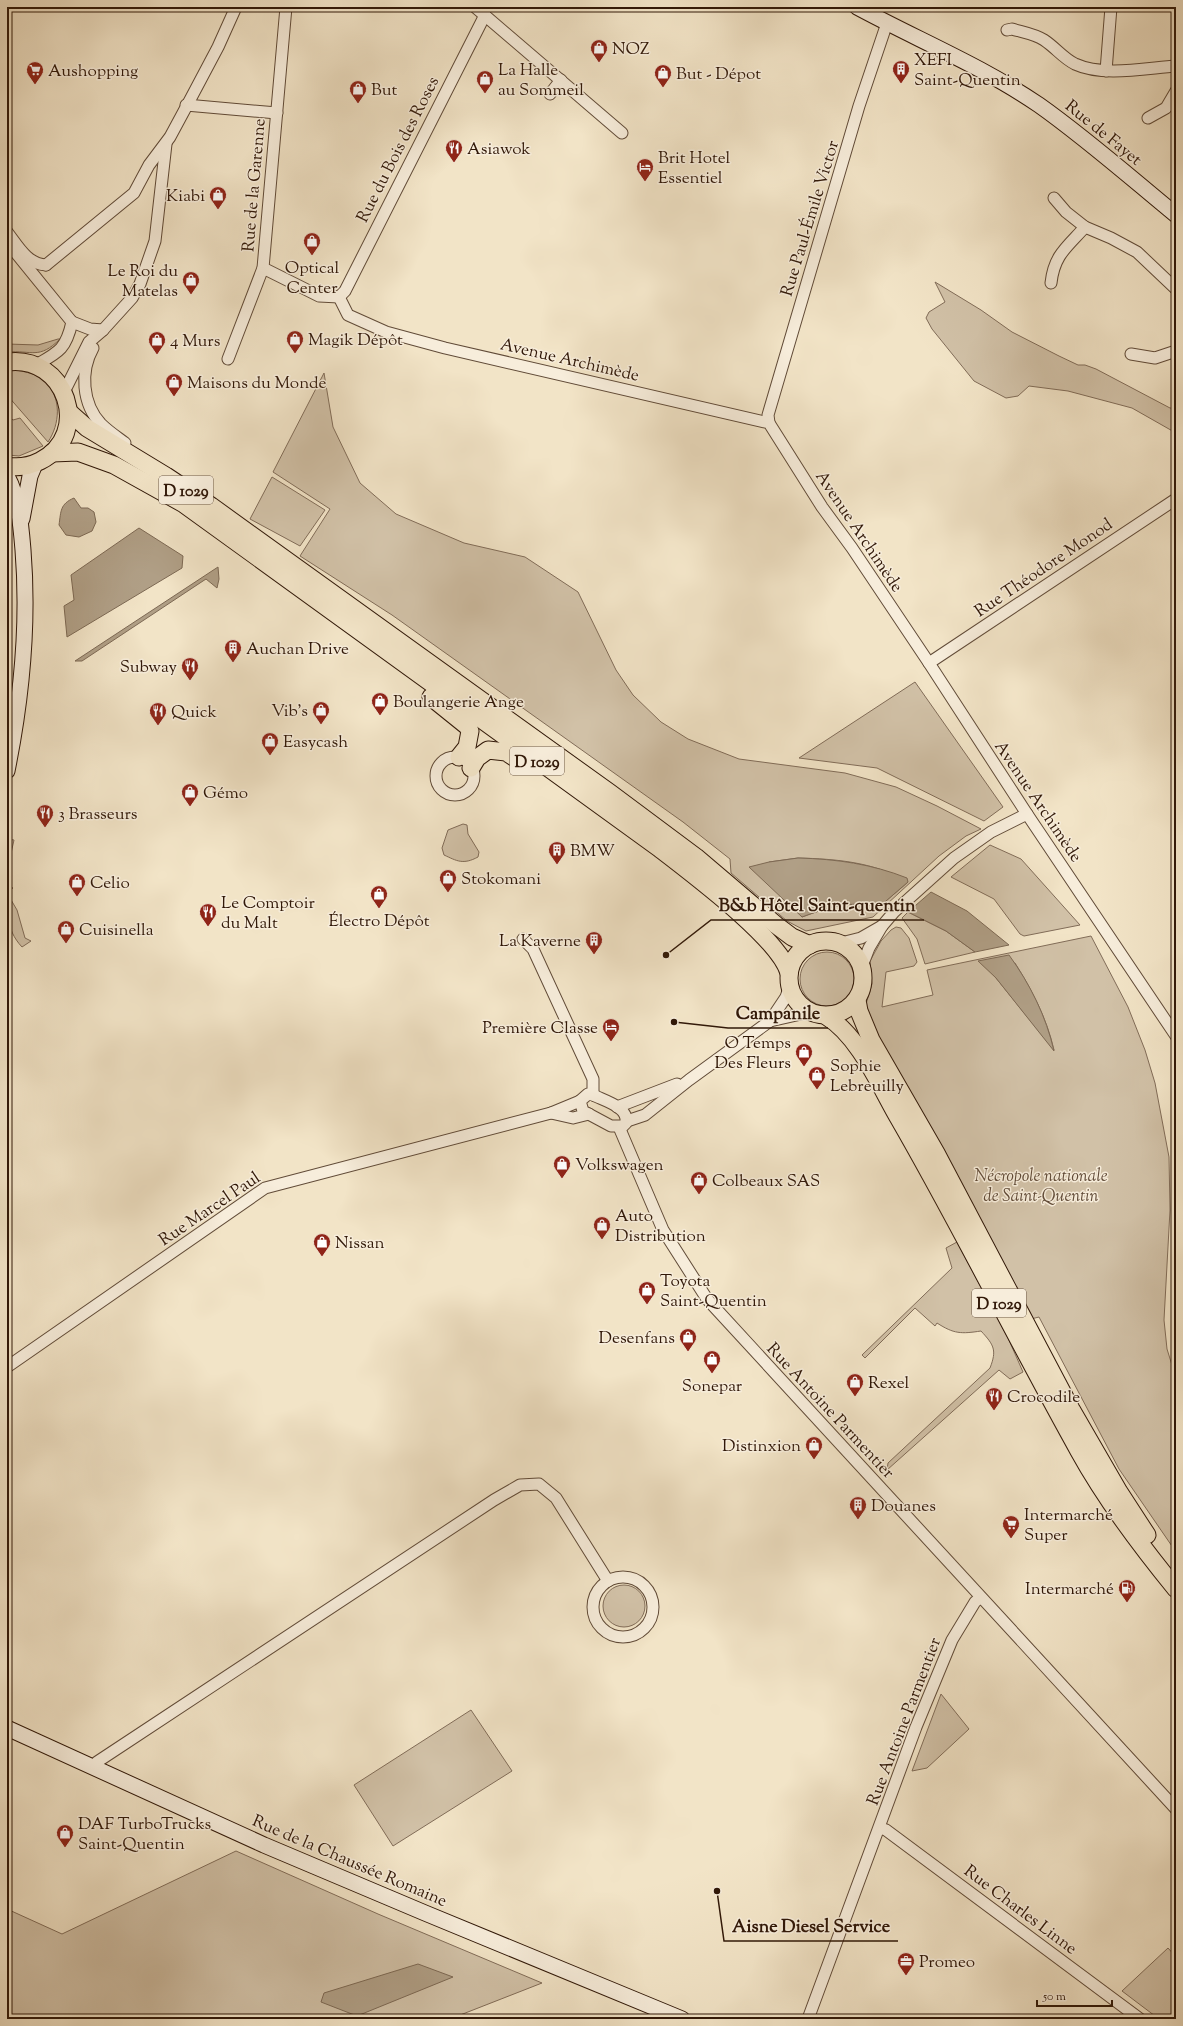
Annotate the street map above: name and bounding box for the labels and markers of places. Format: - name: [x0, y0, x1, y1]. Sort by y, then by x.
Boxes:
- shop icon: NOZ: [589, 38, 609, 63]
- place label: NOZ: [612, 38, 650, 62]
- place label: XEFI Saint-Quentin: [914, 49, 1021, 93]
- place label: La Halle au Sommeil: [498, 59, 584, 103]
- building icon: XEFI Saint-Quentin: [891, 59, 911, 84]
- supermarket icon: Aushopping: [25, 60, 45, 85]
- place label: Aushopping: [48, 60, 138, 84]
- shop icon: But - Dépot: [653, 63, 673, 88]
- place label: But - Dépot: [676, 63, 761, 87]
- shop icon: La Halle au Sommeil: [475, 69, 495, 94]
- shop icon: But: [348, 79, 368, 104]
- place label: But: [371, 79, 398, 103]
- restaurant icon: Asiawok: [444, 138, 464, 163]
- place label: Asiawok: [467, 138, 531, 162]
- place label: Brit Hotel Essentiel: [658, 147, 731, 191]
- hotel icon: Brit Hotel Essentiel: [635, 157, 655, 182]
- place label: Kiabi: [166, 185, 205, 209]
- shop icon: Kiabi: [208, 185, 228, 210]
- shop icon: Optical Center: [302, 231, 322, 256]
- place label: Optical Center: [285, 257, 340, 301]
- place label: Le Roi du Matelas: [108, 260, 178, 304]
- shop icon: Le Roi du Matelas: [181, 270, 201, 295]
- shop icon: Magik Dépôt: [285, 329, 305, 354]
- place label: Magik Dépôt: [308, 329, 403, 353]
- shop icon: 4 Murs: [147, 330, 167, 355]
- place label: 4 Murs: [170, 330, 221, 354]
- shop icon: Maisons du Monde: [164, 372, 184, 397]
- place label: Maisons du Monde: [187, 372, 326, 396]
- building icon: Auchan Drive: [223, 638, 243, 663]
- place label: Auchan Drive: [246, 638, 349, 662]
- place label: Subway: [120, 656, 178, 680]
- restaurant icon: Subway: [180, 656, 200, 681]
- shop icon: Boulangerie Ange: [370, 691, 390, 716]
- place label: Boulangerie Ange: [393, 691, 524, 715]
- place label: Vib's: [271, 700, 308, 724]
- shop icon: Vib's: [311, 700, 331, 725]
- restaurant icon: Quick: [148, 701, 168, 726]
- place label: Quick: [171, 701, 217, 725]
- shop icon: Easycash: [260, 731, 280, 756]
- place label: Easycash: [283, 731, 348, 755]
- shop icon: Gémo: [180, 782, 200, 807]
- place label: Gémo: [203, 782, 248, 806]
- restaurant icon: 3 Brasseurs: [35, 803, 55, 828]
- place label: 3 Brasseurs: [58, 803, 138, 827]
- building icon: BMW: [547, 840, 567, 865]
- place label: BMW: [570, 840, 615, 864]
- shop icon: Stokomani: [438, 868, 458, 893]
- place label: Stokomani: [461, 868, 541, 892]
- shop icon: Celio: [67, 872, 87, 897]
- place label: Celio: [90, 872, 130, 896]
- shop icon: Électro Dépôt: [369, 884, 389, 909]
- callout: B&b Hôtel Saint-quentin: [711, 890, 924, 920]
- place label: Le Comptoir du Malt: [221, 892, 315, 936]
- restaurant icon: Le Comptoir du Malt: [198, 902, 218, 927]
- place label: Électro Dépôt: [328, 910, 430, 934]
- shop icon: Cuisinella: [56, 919, 76, 944]
- place label: Cuisinella: [79, 919, 154, 943]
- place label: La Kaverne: [499, 930, 581, 954]
- building icon: La Kaverne: [584, 930, 604, 955]
- callout: Campanile: [728, 998, 828, 1028]
- place label: Première Classe: [482, 1017, 598, 1041]
- hotel icon: Première Classe: [601, 1017, 621, 1042]
- place label: O Temps Des Fleurs: [715, 1032, 791, 1076]
- shop icon: O Temps Des Fleurs: [794, 1042, 814, 1067]
- place label: Sophie Lebreuilly: [830, 1055, 905, 1099]
- shop icon: Sophie Lebreuilly: [807, 1065, 827, 1090]
- shop icon: Volkswagen: [552, 1154, 572, 1179]
- place label: Volkswagen: [575, 1154, 664, 1178]
- shop icon: Colbeaux SAS: [689, 1170, 709, 1195]
- place label: Colbeaux SAS: [712, 1170, 820, 1194]
- place label: Auto Distribution: [615, 1205, 706, 1249]
- shop icon: Auto Distribution: [592, 1215, 612, 1240]
- shop icon: Nissan: [312, 1232, 332, 1257]
- place label: Nissan: [335, 1232, 385, 1256]
- place label: Toyota Saint-Quentin: [660, 1270, 767, 1314]
- shop icon: Toyota Saint-Quentin: [637, 1280, 657, 1305]
- place label: Desenfans: [599, 1327, 675, 1351]
- shop icon: Desenfans: [678, 1327, 698, 1352]
- shop icon: Sonepar: [702, 1349, 722, 1374]
- shop icon: Rexel: [845, 1372, 865, 1397]
- place label: Rexel: [868, 1372, 909, 1396]
- place label: Sonepar: [682, 1375, 743, 1399]
- restaurant icon: Crocodile: [984, 1386, 1004, 1411]
- place label: Crocodile: [1007, 1386, 1080, 1410]
- place label: Distinxion: [722, 1435, 801, 1459]
- shop icon: Distinxion: [804, 1435, 824, 1460]
- building icon: Douanes: [848, 1495, 868, 1520]
- place label: Douanes: [871, 1495, 936, 1519]
- place label: Intermarché Super: [1024, 1504, 1113, 1548]
- supermarket icon: Intermarché Super: [1001, 1514, 1021, 1539]
- place label: Intermarché: [1025, 1578, 1114, 1602]
- fuel station icon: Intermarché: [1117, 1578, 1137, 1603]
- place label: DAF TurboTrucks Saint-Quentin: [78, 1813, 212, 1857]
- shop icon: DAF TurboTrucks Saint-Quentin: [55, 1823, 75, 1848]
- callout: Aisne Diesel Service: [724, 1911, 898, 1941]
- office icon: Promeo: [896, 1951, 916, 1976]
- place label: Promeo: [919, 1951, 975, 1975]

